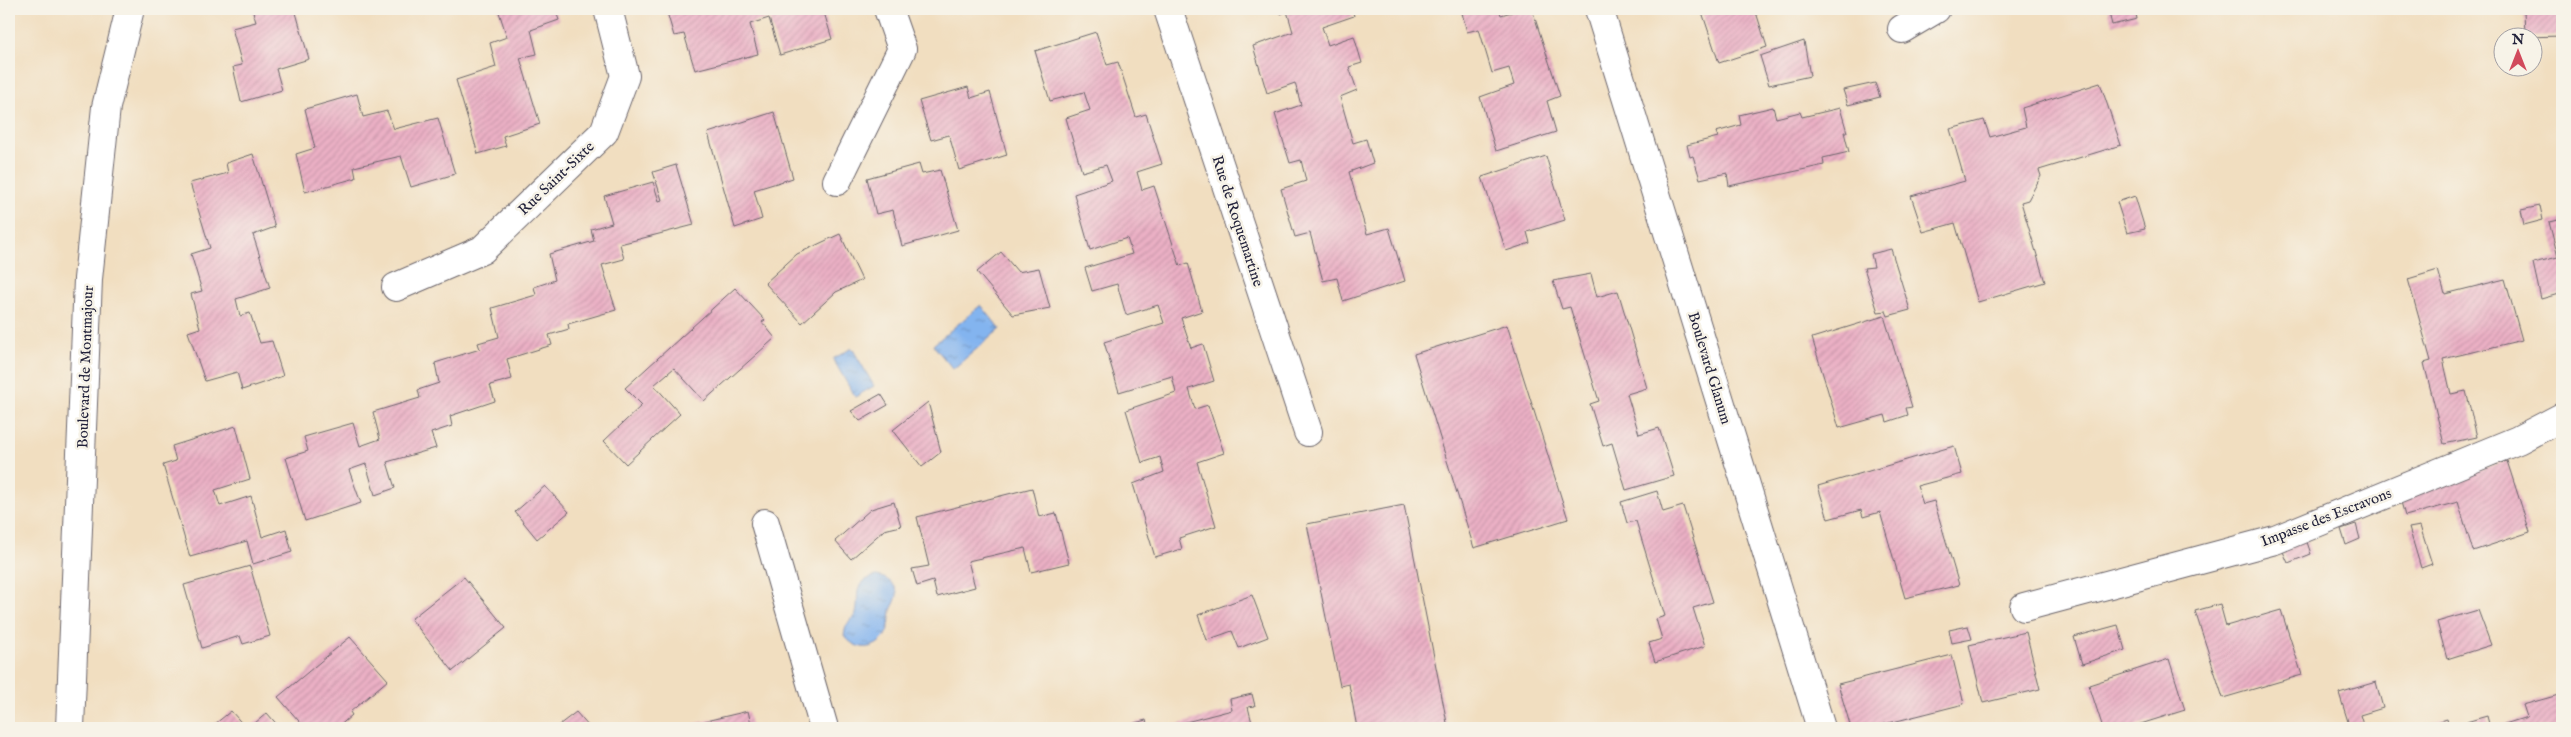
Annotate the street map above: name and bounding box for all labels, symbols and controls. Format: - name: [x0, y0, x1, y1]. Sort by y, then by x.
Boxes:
- north arrow: [2494, 28, 2544, 78]
- text: N: [2511, 31, 2524, 49]
- street label: Rue Saint-Sixte: [514, 137, 598, 219]
- street label: Rue de Roquemartine: [1207, 153, 1268, 289]
- street label: Boulevard de Montmajour: [73, 285, 98, 449]
- street label: Boulevard Glanum: [1683, 310, 1736, 427]
- street label: Impasse des Escravons: [2258, 484, 2394, 551]

